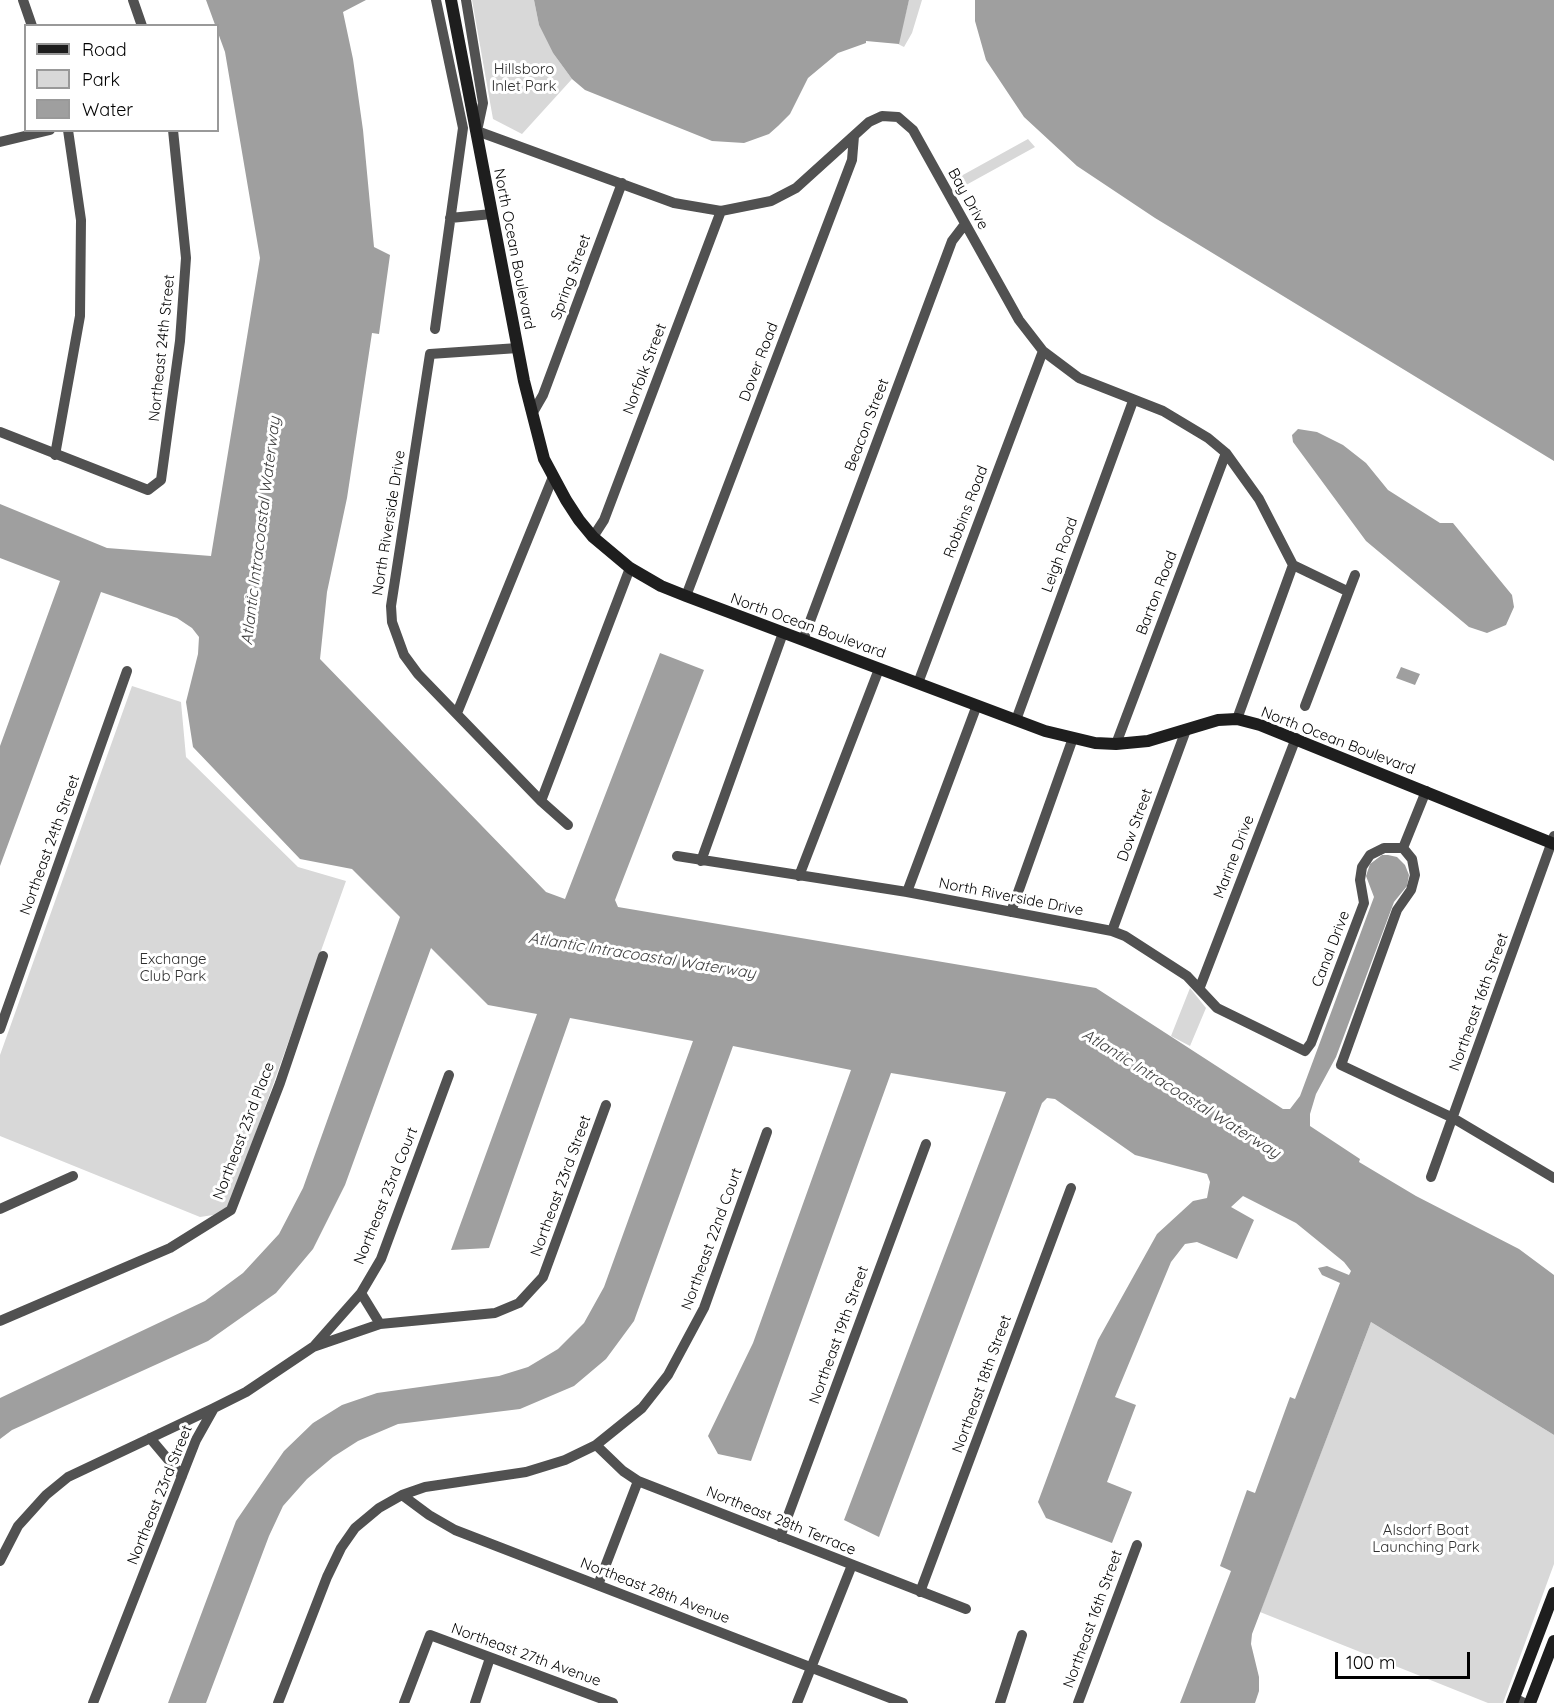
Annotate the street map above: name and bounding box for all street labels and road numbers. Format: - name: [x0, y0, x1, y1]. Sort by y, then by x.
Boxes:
- street label: Bay Drive: [944, 165, 992, 233]
- street label: North Ocean Boulevard: [490, 167, 538, 331]
- street label: Spring Street: [547, 232, 595, 322]
- street label: Northeast 24th Street: [145, 274, 179, 422]
- street label: Dover Road: [736, 320, 782, 404]
- street label: Norfolk Street: [619, 321, 671, 417]
- street label: Beacon Street: [841, 376, 893, 474]
- street label: North Riverside Drive: [369, 449, 409, 597]
- street label: Robbins Road: [940, 463, 992, 561]
- street label: Leigh Road: [1038, 515, 1082, 595]
- street label: Barton Road: [1133, 548, 1181, 638]
- street label: North Ocean Boulevard: [728, 590, 888, 662]
- street label: North Ocean Boulevard: [1258, 703, 1418, 779]
- street label: Northeast 24th Street: [16, 772, 84, 918]
- street label: Dow Street: [1113, 786, 1157, 864]
- street label: Marine Drive: [1210, 813, 1258, 901]
- street label: North Riverside Drive: [937, 874, 1085, 920]
- street label: Canal Drive: [1308, 908, 1354, 990]
- street label: Northeast 16th Street: [1446, 931, 1512, 1073]
- street label: Northeast 23rd Place: [209, 1060, 279, 1202]
- street label: Northeast 23rd Street: [527, 1113, 595, 1259]
- street label: Northeast 23rd Court: [350, 1125, 422, 1267]
- street label: Northeast 22nd Court: [678, 1165, 746, 1313]
- street label: Northeast 19th Street: [806, 1263, 872, 1407]
- street label: Northeast 18th Street: [949, 1313, 1015, 1455]
- street label: Northeast 23rd Street: [124, 1423, 196, 1567]
- street label: Northeast 28th Terrace: [704, 1483, 858, 1559]
- street label: Northeast 16th Street: [1060, 1548, 1126, 1690]
- street label: Northeast 28th Avenue: [578, 1554, 732, 1628]
- street label: Northeast 27th Avenue: [449, 1620, 603, 1690]

